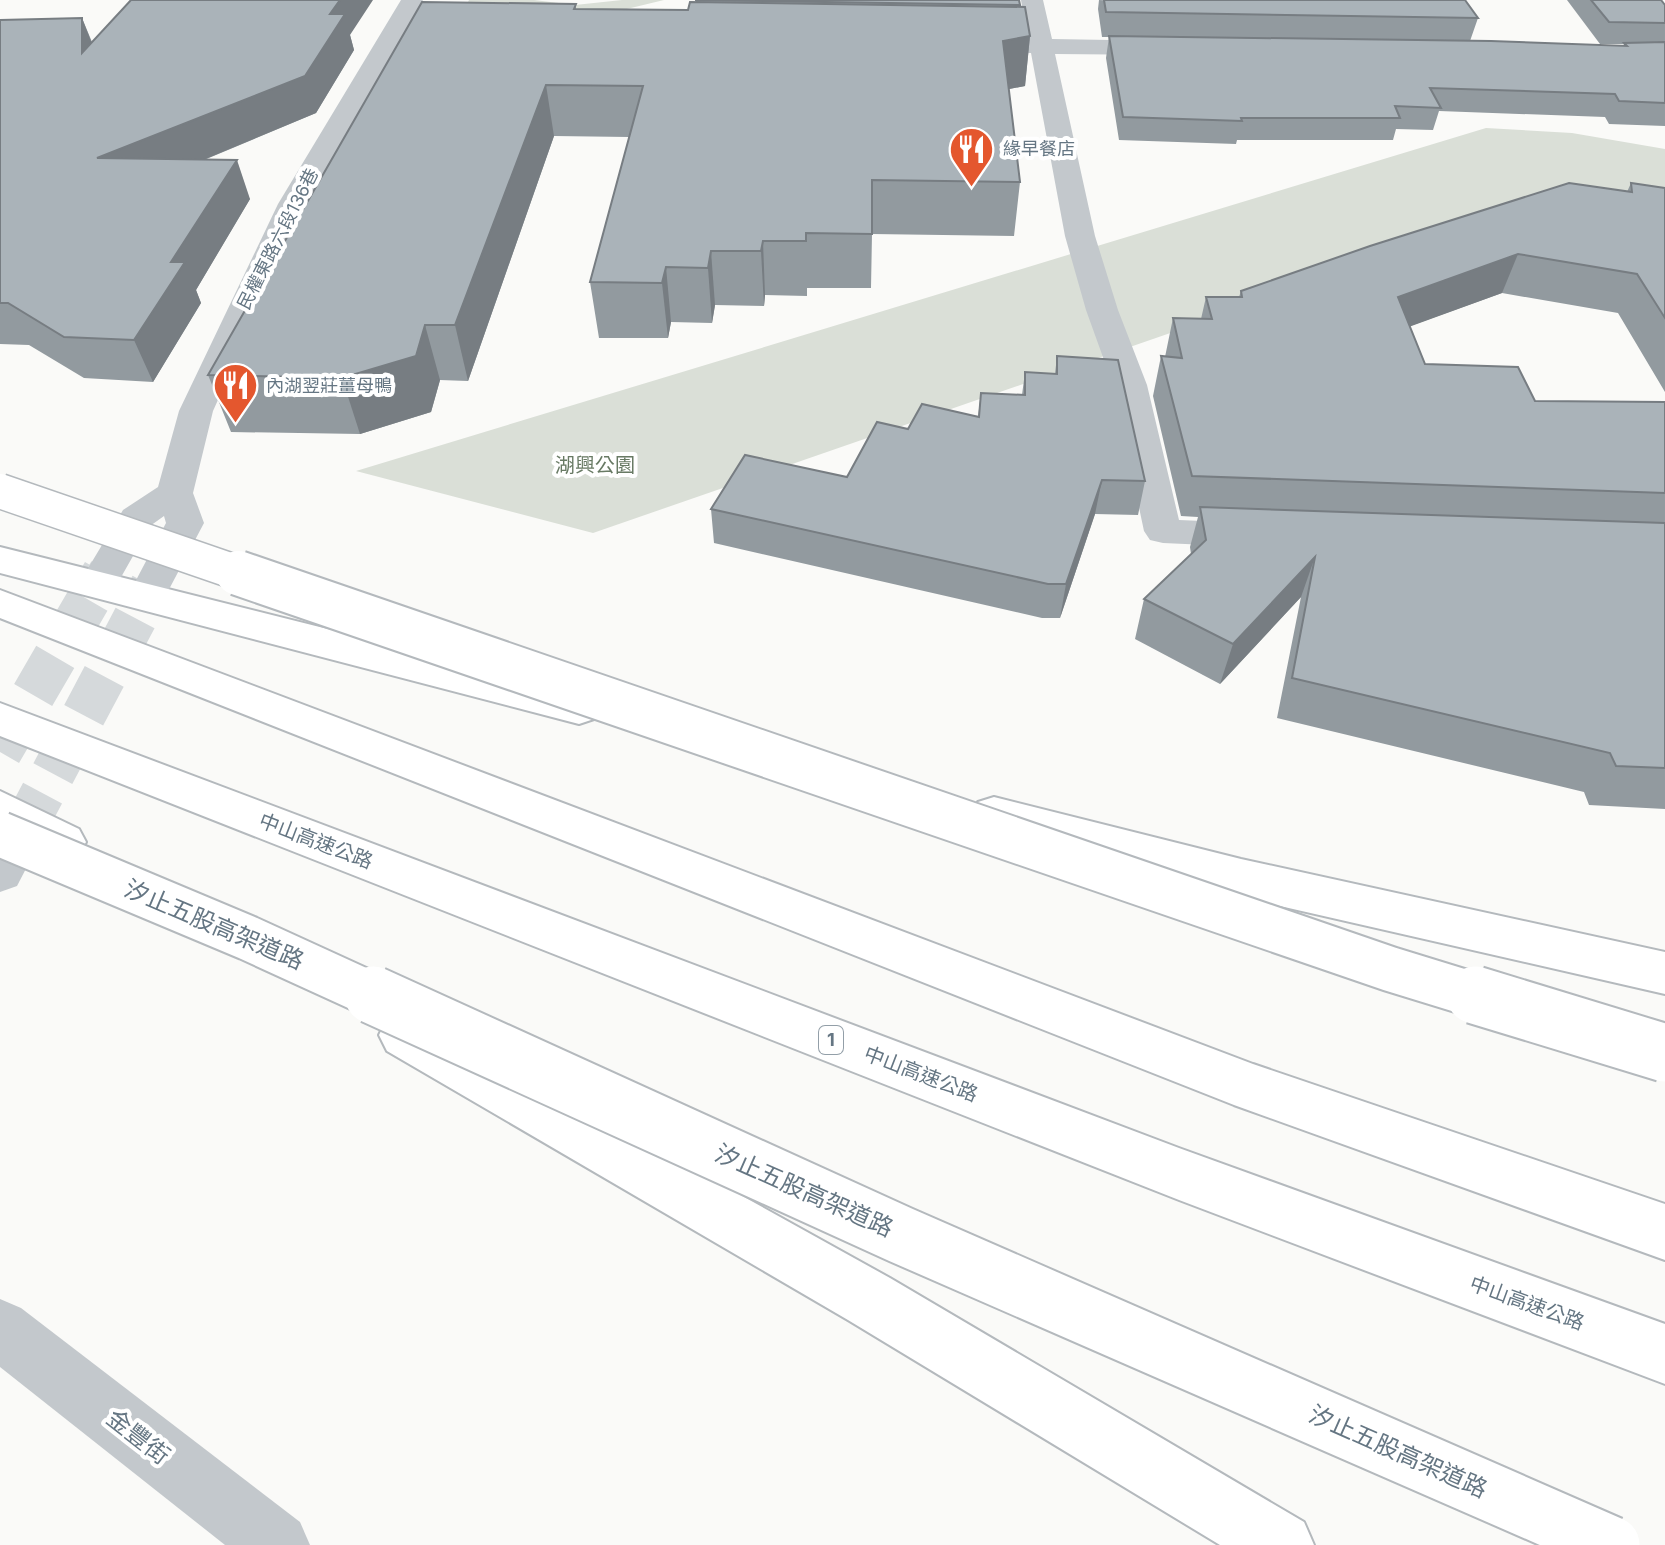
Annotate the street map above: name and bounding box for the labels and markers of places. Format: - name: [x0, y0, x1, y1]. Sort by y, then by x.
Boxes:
- restaurant icon: 緣早餐店: [948, 125, 996, 188]
- place label: 緣早餐店: [1003, 138, 1075, 159]
- restaurant icon: 內湖翌莊薑母鴨: [211, 362, 259, 425]
- place label: 內湖翌莊薑母鴨: [266, 375, 392, 396]

